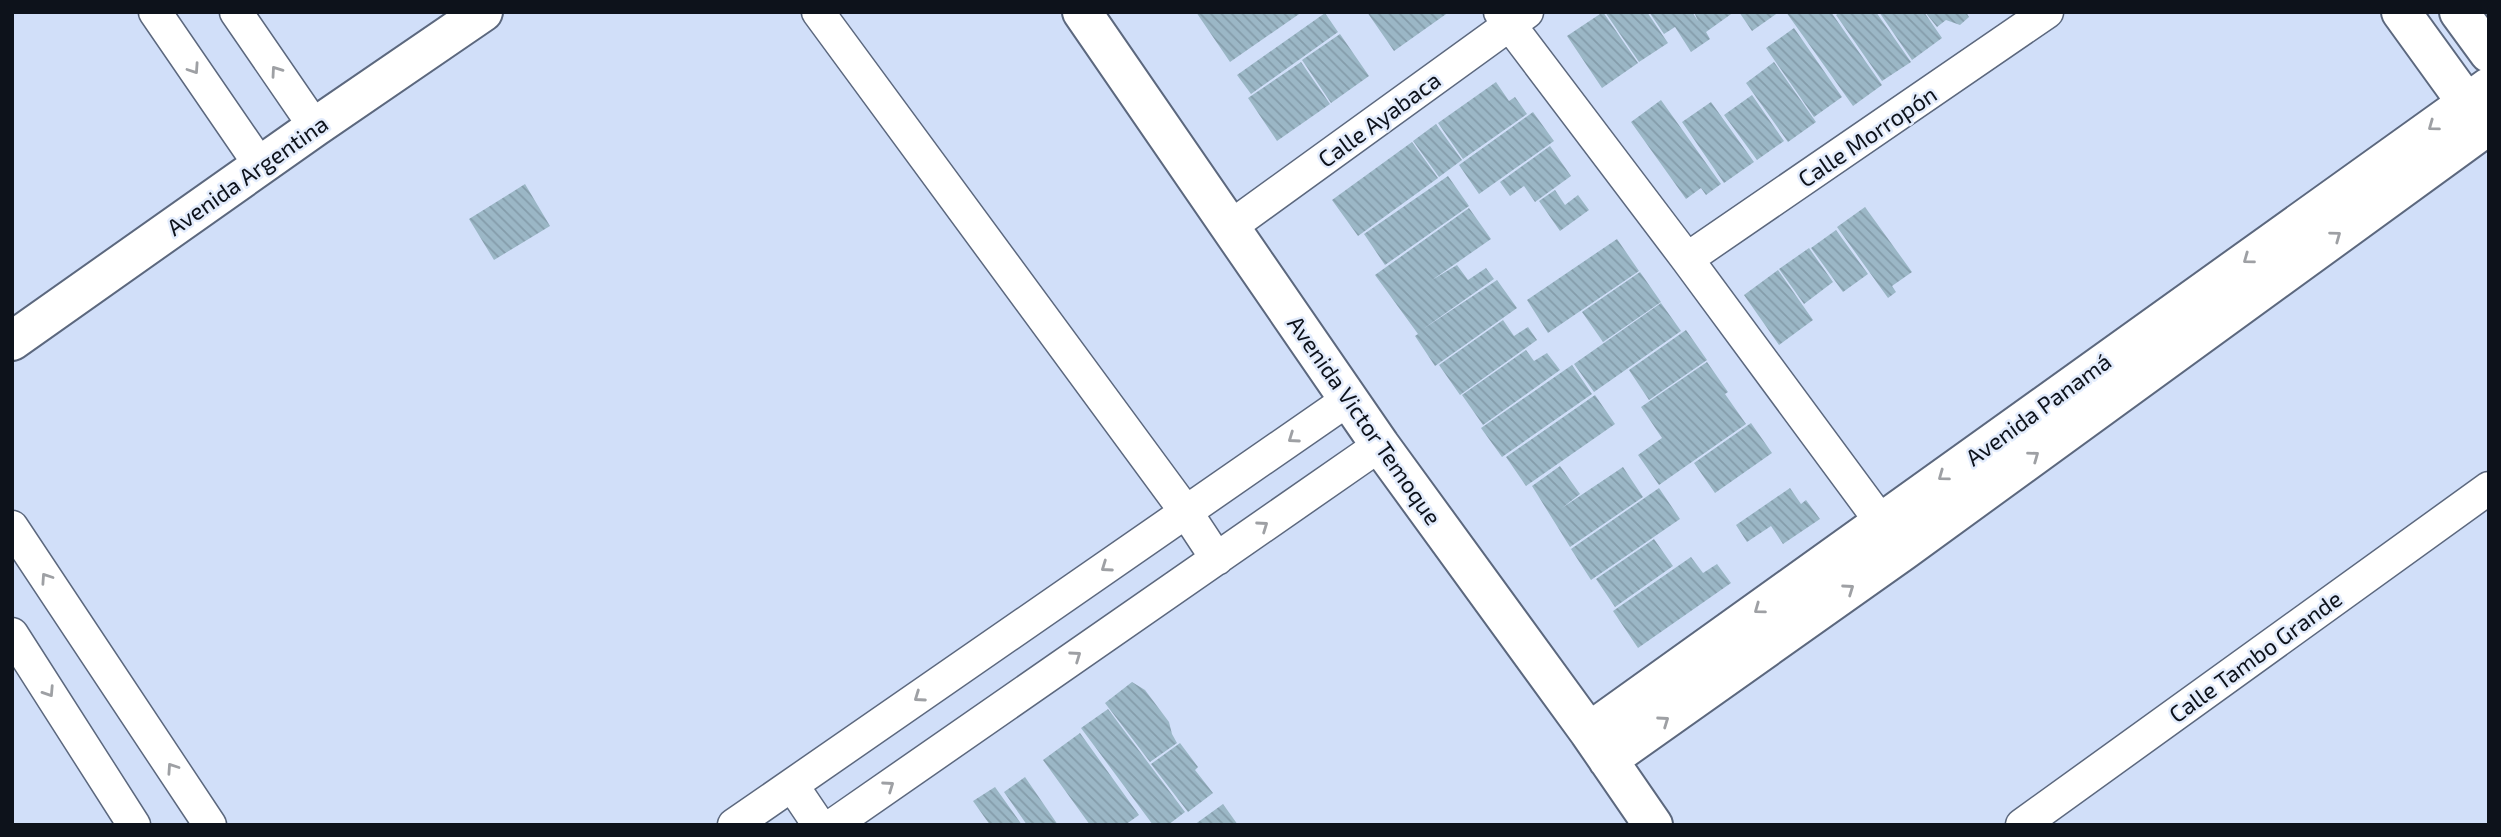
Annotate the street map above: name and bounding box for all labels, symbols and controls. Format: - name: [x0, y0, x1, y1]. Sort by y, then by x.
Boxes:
- one-way arrow: [185, 61, 198, 74]
- street label: Calle Ayabaca: [1312, 65, 1446, 173]
- one-way arrow: [272, 66, 284, 79]
- street label: Calle Morropón: [1792, 79, 1942, 193]
- street label: Avenida Argentina: [161, 109, 333, 241]
- one-way arrow: [2428, 118, 2441, 130]
- one-way arrow: [2328, 231, 2341, 244]
- one-way arrow: [2243, 250, 2256, 263]
- street label: Avenida Victor Temoque: [1282, 310, 1448, 530]
- street label: Avenida Panamá: [1960, 347, 2116, 471]
- one-way arrow: [1288, 430, 1301, 442]
- one-way arrow: [2026, 452, 2039, 464]
- one-way arrow: [1938, 468, 1951, 481]
- one-way arrow: [1255, 522, 1268, 534]
- one-way arrow: [1101, 559, 1114, 571]
- one-way arrow: [42, 573, 55, 586]
- street label: Calle Tambo Grande: [2163, 584, 2347, 728]
- one-way arrow: [1841, 585, 1854, 598]
- one-way arrow: [1754, 601, 1767, 613]
- one-way arrow: [1068, 652, 1081, 664]
- one-way arrow: [41, 684, 54, 697]
- one-way arrow: [914, 689, 927, 701]
- one-way arrow: [1656, 717, 1669, 729]
- one-way arrow: [168, 763, 180, 776]
- one-way arrow: [882, 781, 895, 794]

